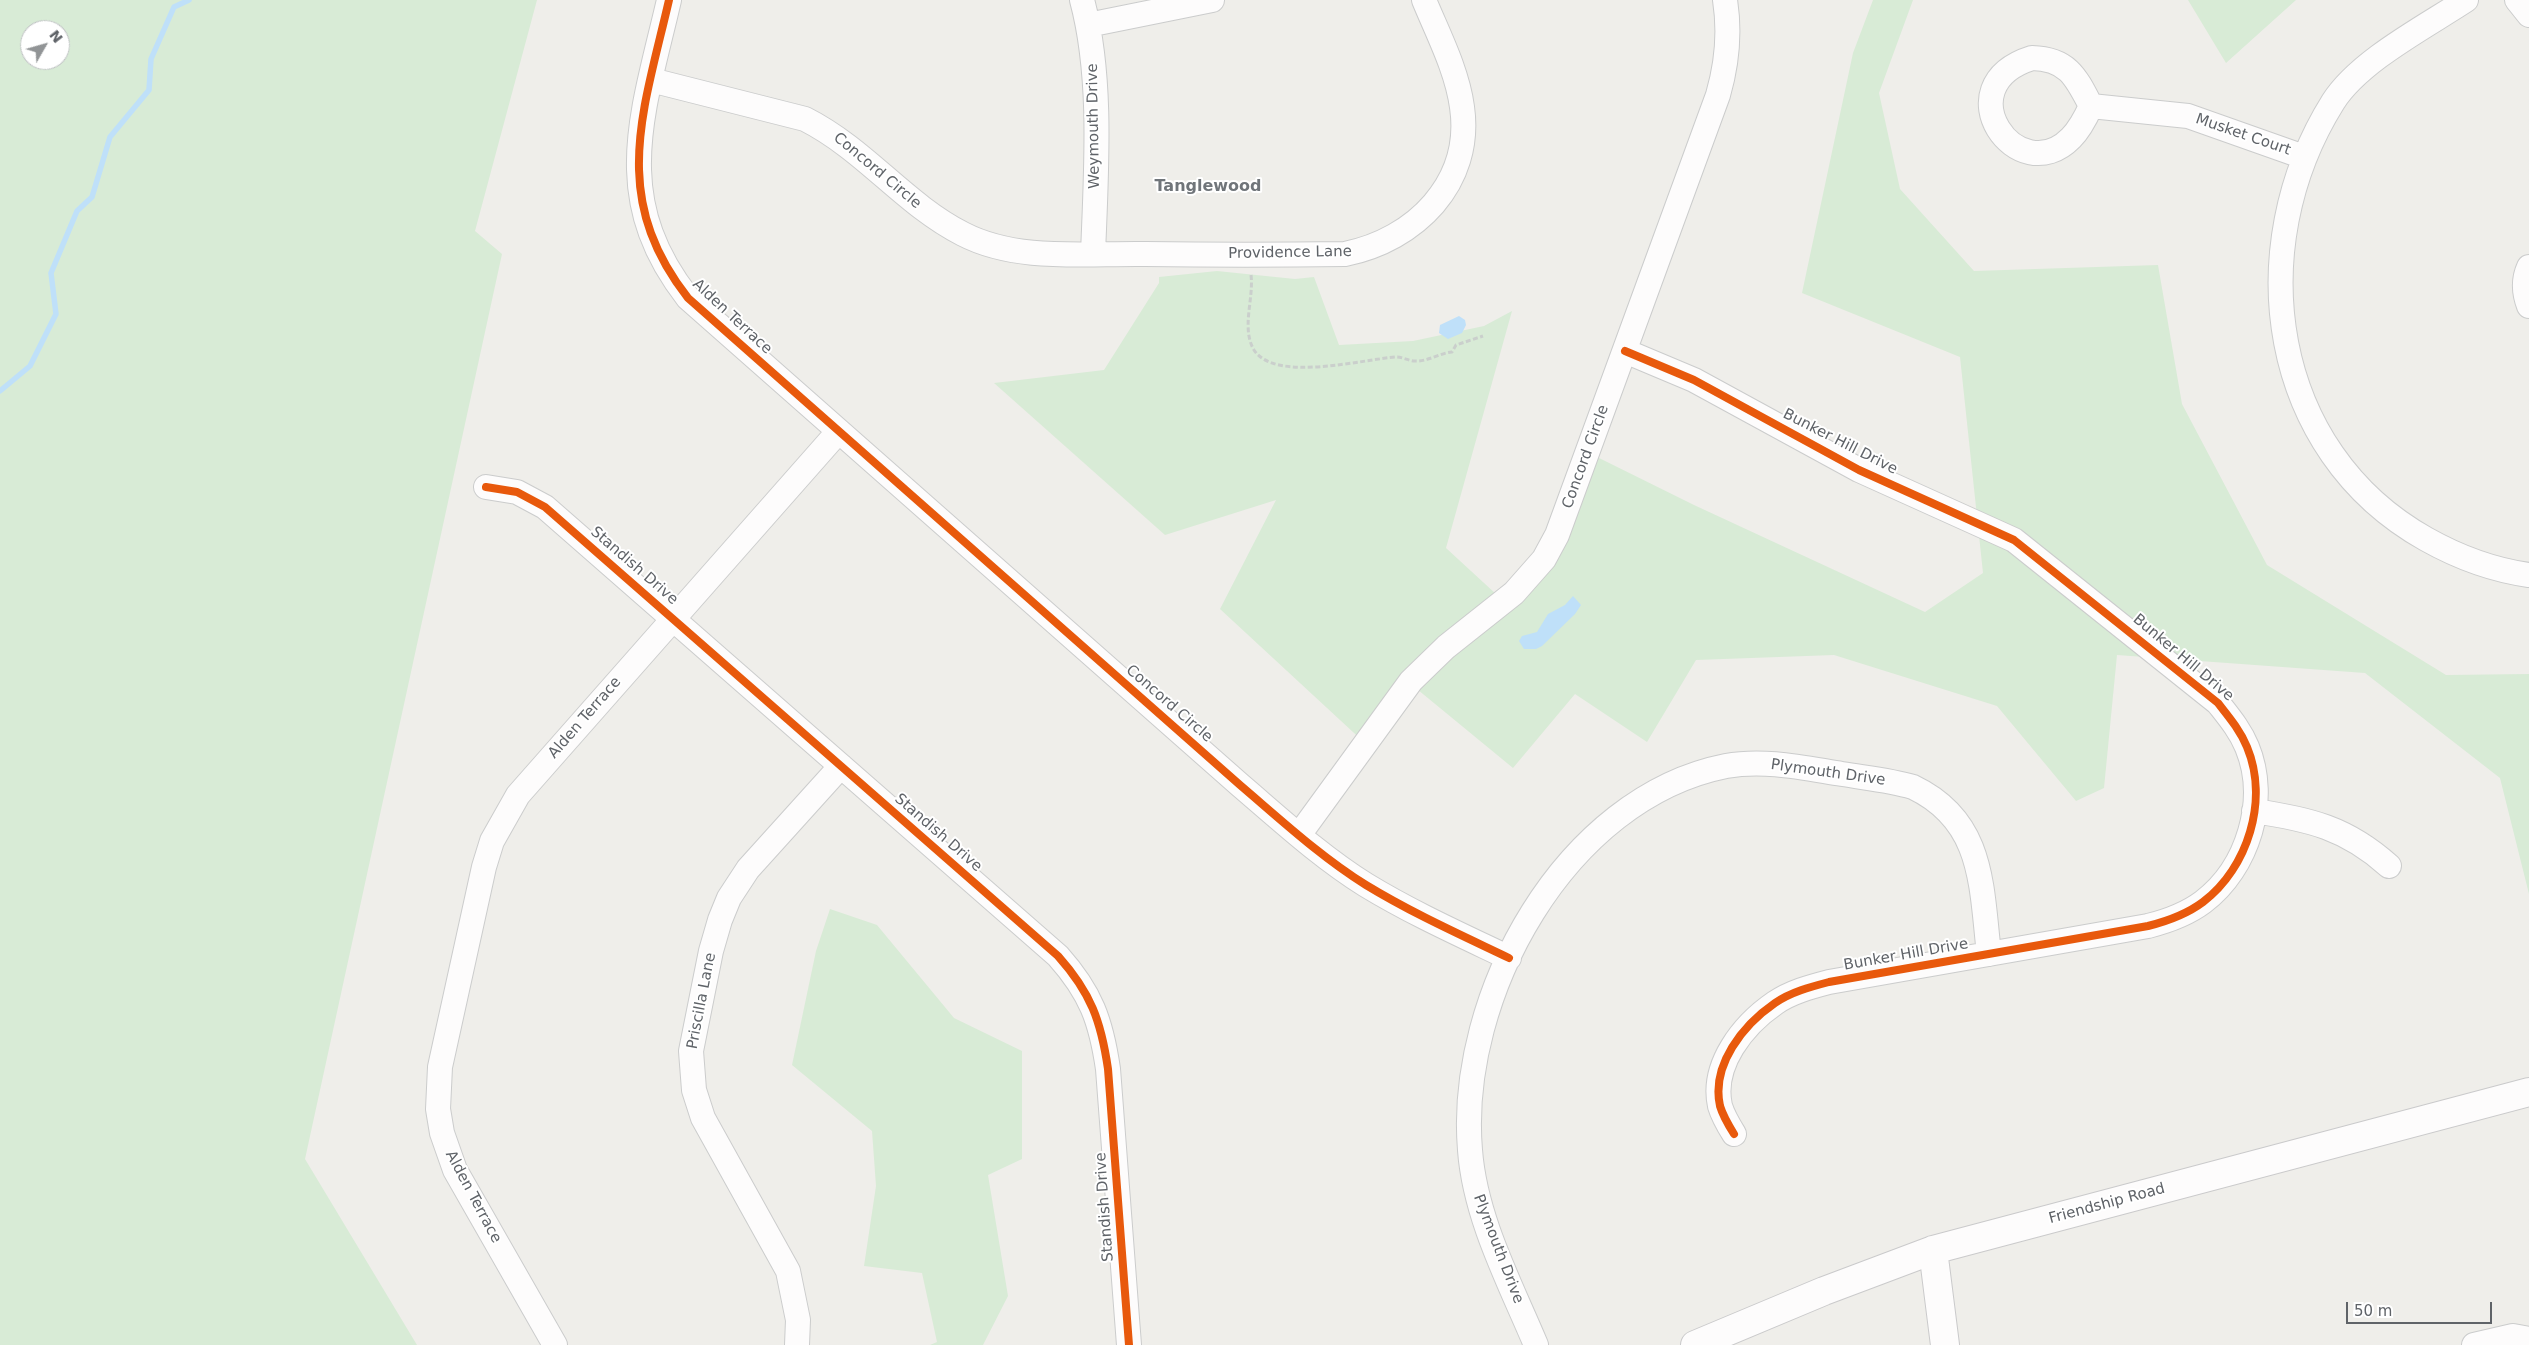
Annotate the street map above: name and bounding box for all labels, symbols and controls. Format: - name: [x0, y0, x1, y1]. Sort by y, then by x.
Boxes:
- north arrow: [20, 20, 70, 70]
- text: N: [46, 27, 66, 46]
- street label: Weymouth Drive: [1084, 63, 1104, 189]
- street label: Musket Court: [2193, 110, 2293, 160]
- street label: Concord Circle: [830, 129, 924, 213]
- district label: Tanglewood: [1154, 177, 1262, 197]
- street label: Providence Lane: [1228, 243, 1352, 263]
- street label: Alden Terrace: [689, 276, 775, 358]
- street label: Concord Circle: [1559, 403, 1613, 511]
- street label: Bunker Hill Drive: [1780, 405, 1900, 479]
- street label: Standish Drive: [587, 523, 681, 609]
- street label: Bunker Hill Drive: [2129, 611, 2237, 705]
- street label: Concord Circle: [1122, 661, 1216, 747]
- street label: Alden Terrace: [545, 674, 625, 762]
- street label: Plymouth Drive: [1770, 756, 1886, 790]
- street label: Standish Drive: [891, 790, 985, 876]
- street label: Bunker Hill Drive: [1842, 935, 1970, 975]
- street label: Priscilla Lane: [684, 951, 720, 1051]
- street label: Alden Terrace: [441, 1148, 505, 1246]
- street label: Standish Drive: [1092, 1152, 1118, 1262]
- street label: Friendship Road: [2047, 1180, 2167, 1228]
- street label: Plymouth Drive: [1469, 1192, 1527, 1306]
- scale bar: [2349, 1292, 2495, 1324]
- text: 50 m: [2354, 1302, 2392, 1320]

